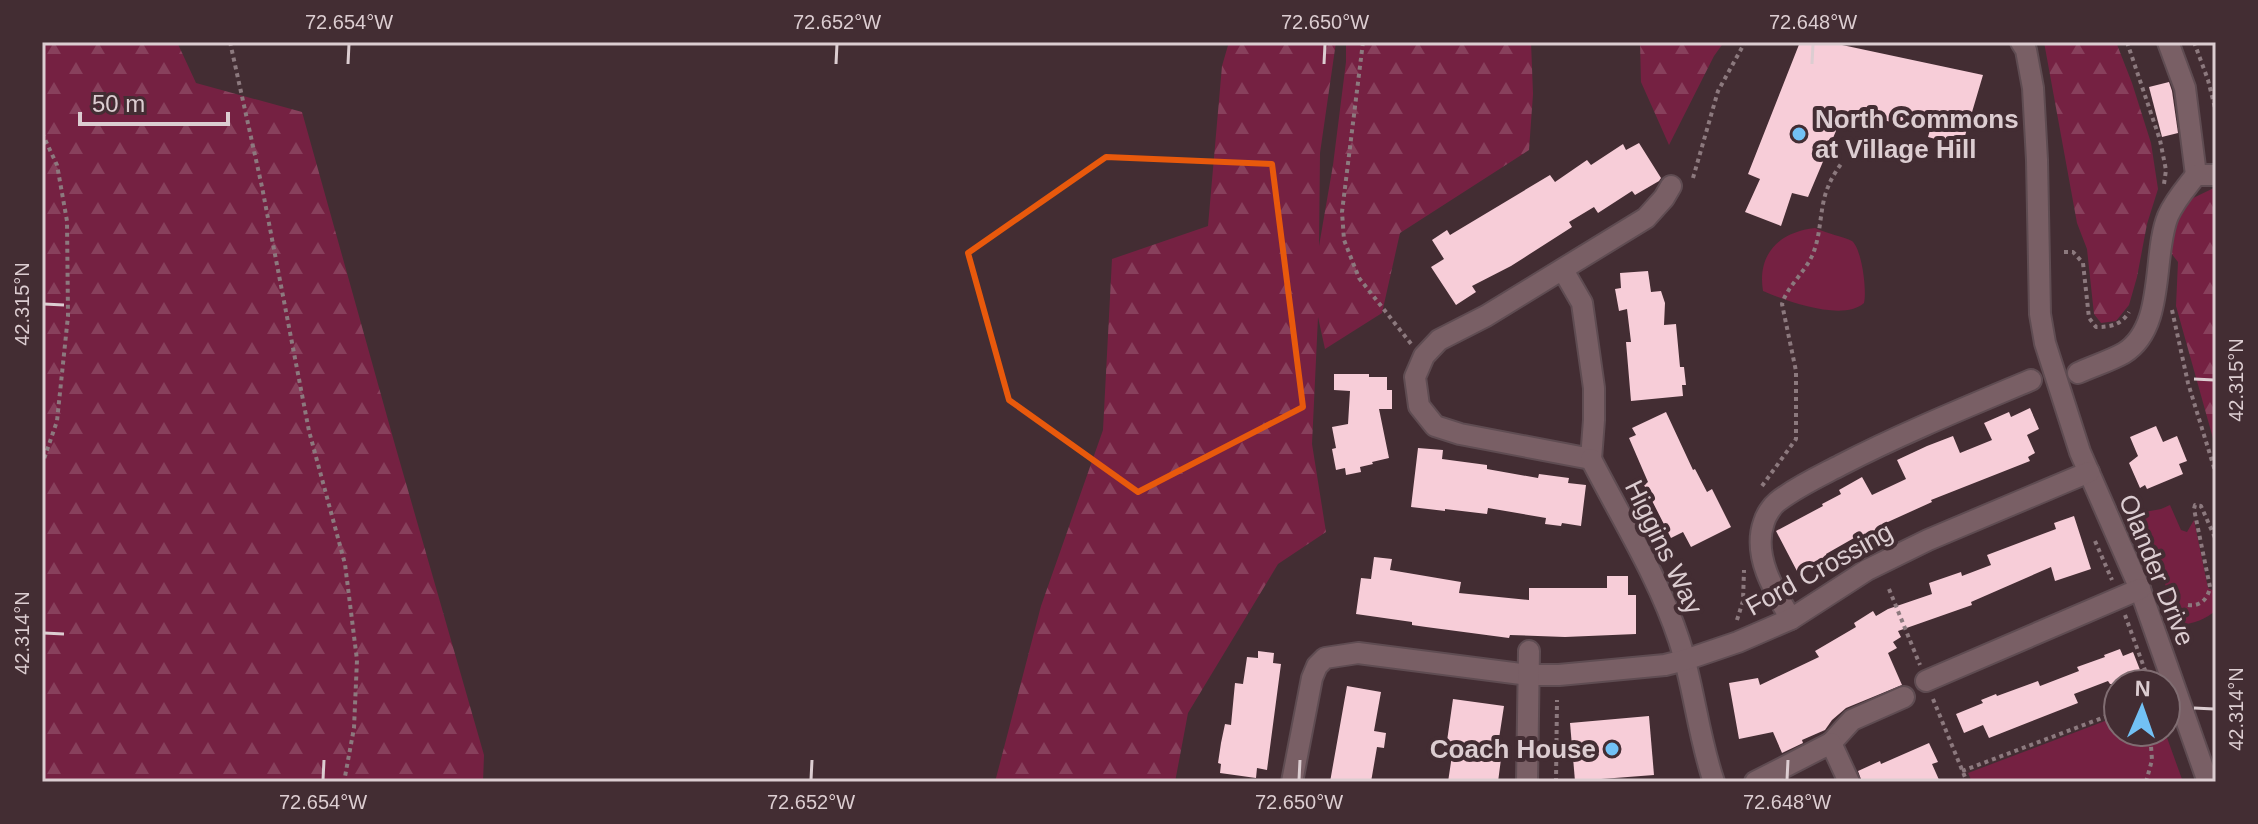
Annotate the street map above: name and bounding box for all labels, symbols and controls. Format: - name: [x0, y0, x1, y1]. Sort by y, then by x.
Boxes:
- text: 72.654°W: [305, 11, 393, 33]
- text: 72.652°W: [793, 11, 881, 33]
- text: 72.650°W: [1281, 11, 1369, 33]
- text: 72.648°W: [1769, 11, 1857, 33]
- scale bar: [80, 76, 228, 126]
- text: 50 m: [92, 90, 145, 117]
- place label: North Commons at Village Hill: [1815, 104, 2019, 164]
- marker: North Commons at Village Hill: [1790, 125, 1808, 143]
- text: 42.315°N: [11, 262, 33, 346]
- text: 42.315°N: [2225, 338, 2247, 422]
- street label: Higgins Way: [1619, 475, 1709, 619]
- street label: Olander Drive: [2113, 490, 2201, 650]
- street label: Ford Crossing: [1740, 516, 1898, 622]
- text: 42.314°N: [11, 591, 33, 675]
- text: 42.314°N: [2225, 667, 2247, 751]
- north arrow: [2102, 668, 2182, 748]
- text: N: [2134, 676, 2151, 701]
- place label: Coach House: [1430, 734, 1596, 764]
- marker: Coach House: [1603, 740, 1621, 758]
- text: 72.654°W: [279, 791, 367, 813]
- text: 72.652°W: [767, 791, 855, 813]
- text: 72.650°W: [1255, 791, 1343, 813]
- text: 72.648°W: [1743, 791, 1831, 813]

